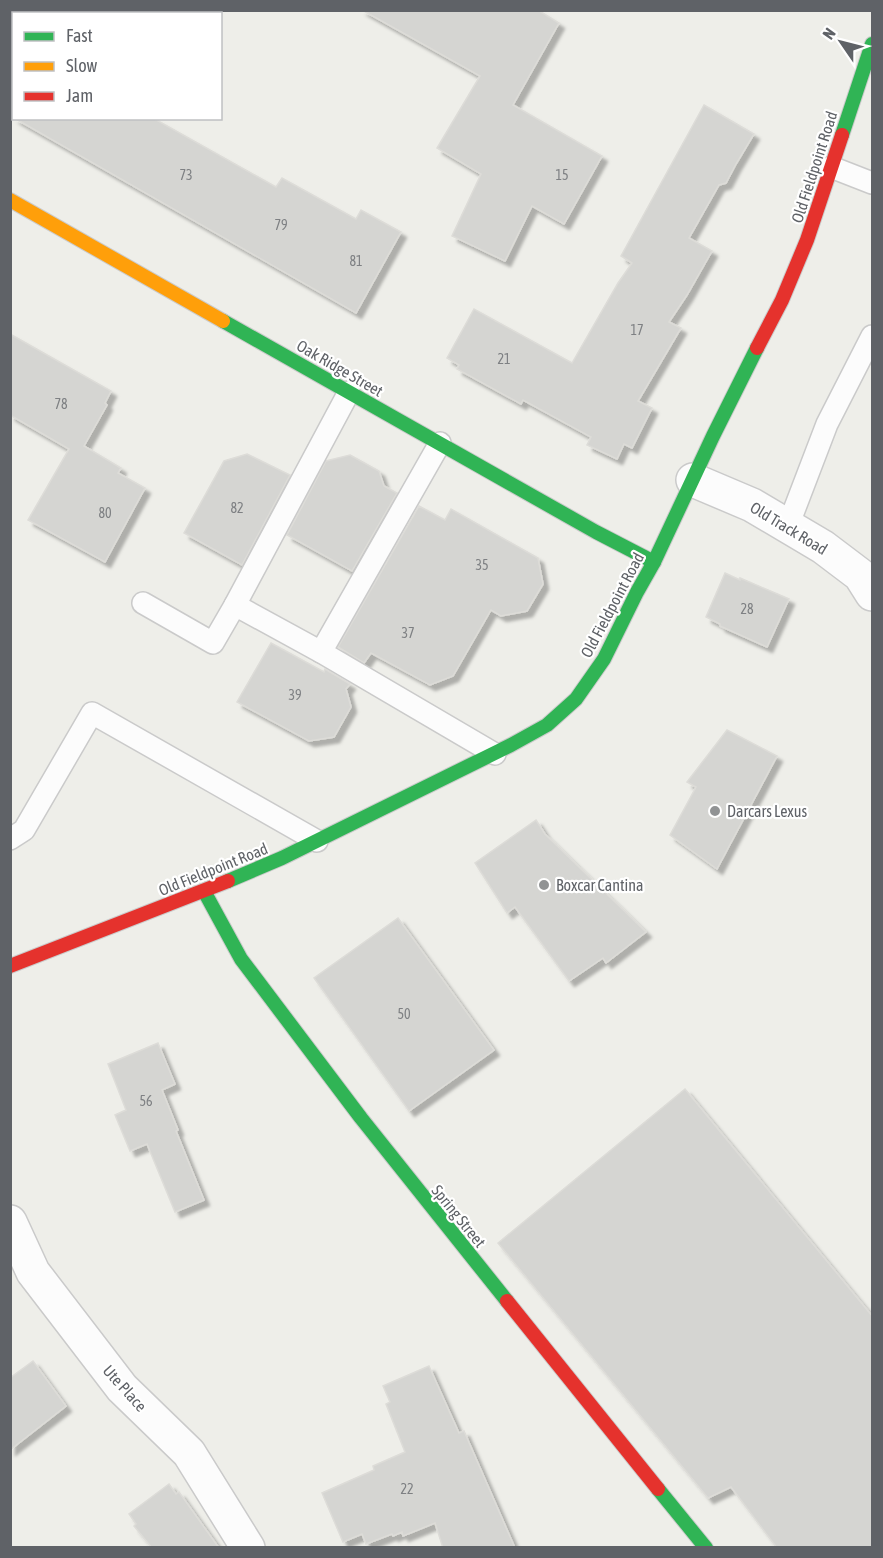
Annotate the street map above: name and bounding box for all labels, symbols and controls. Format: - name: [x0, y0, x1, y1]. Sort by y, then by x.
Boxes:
- legend: [12, 12, 222, 120]
- north arrow: [811, 12, 871, 72]
- text: N: [819, 24, 839, 42]
- text: Fast: [66, 25, 93, 46]
- text: Slow: [66, 55, 97, 76]
- text: Jam: [66, 85, 93, 106]
- street label: Old Fieldpoint Road: [787, 109, 841, 225]
- house number: 73: [179, 167, 193, 183]
- house number: 15: [555, 167, 569, 183]
- house number: 79: [274, 217, 288, 233]
- house number: 81: [349, 253, 363, 269]
- house number: 17: [630, 322, 644, 338]
- street label: Oak Ridge Street: [293, 336, 387, 401]
- house number: 21: [497, 351, 511, 367]
- house number: 78: [54, 396, 68, 412]
- street label: Old Track Road: [747, 498, 831, 558]
- house number: 82: [230, 500, 244, 516]
- house number: 80: [98, 505, 112, 521]
- street label: Old Fieldpoint Road: [577, 549, 648, 661]
- house number: 35: [475, 557, 489, 573]
- house number: 28: [740, 601, 754, 617]
- house number: 37: [401, 625, 415, 641]
- house number: 39: [288, 687, 302, 703]
- place label: Darcars Lexus: [727, 802, 808, 820]
- marker: Darcars Lexus: [708, 804, 722, 818]
- street label: Old Fieldpoint Road: [156, 839, 271, 900]
- place label: Boxcar Cantina: [556, 876, 643, 894]
- marker: Boxcar Cantina: [537, 878, 551, 892]
- house number: 50: [397, 1006, 411, 1022]
- house number: 56: [139, 1093, 153, 1109]
- street label: Spring Street: [428, 1181, 490, 1252]
- street label: Ute Place: [100, 1361, 150, 1415]
- house number: 22: [400, 1481, 414, 1497]

